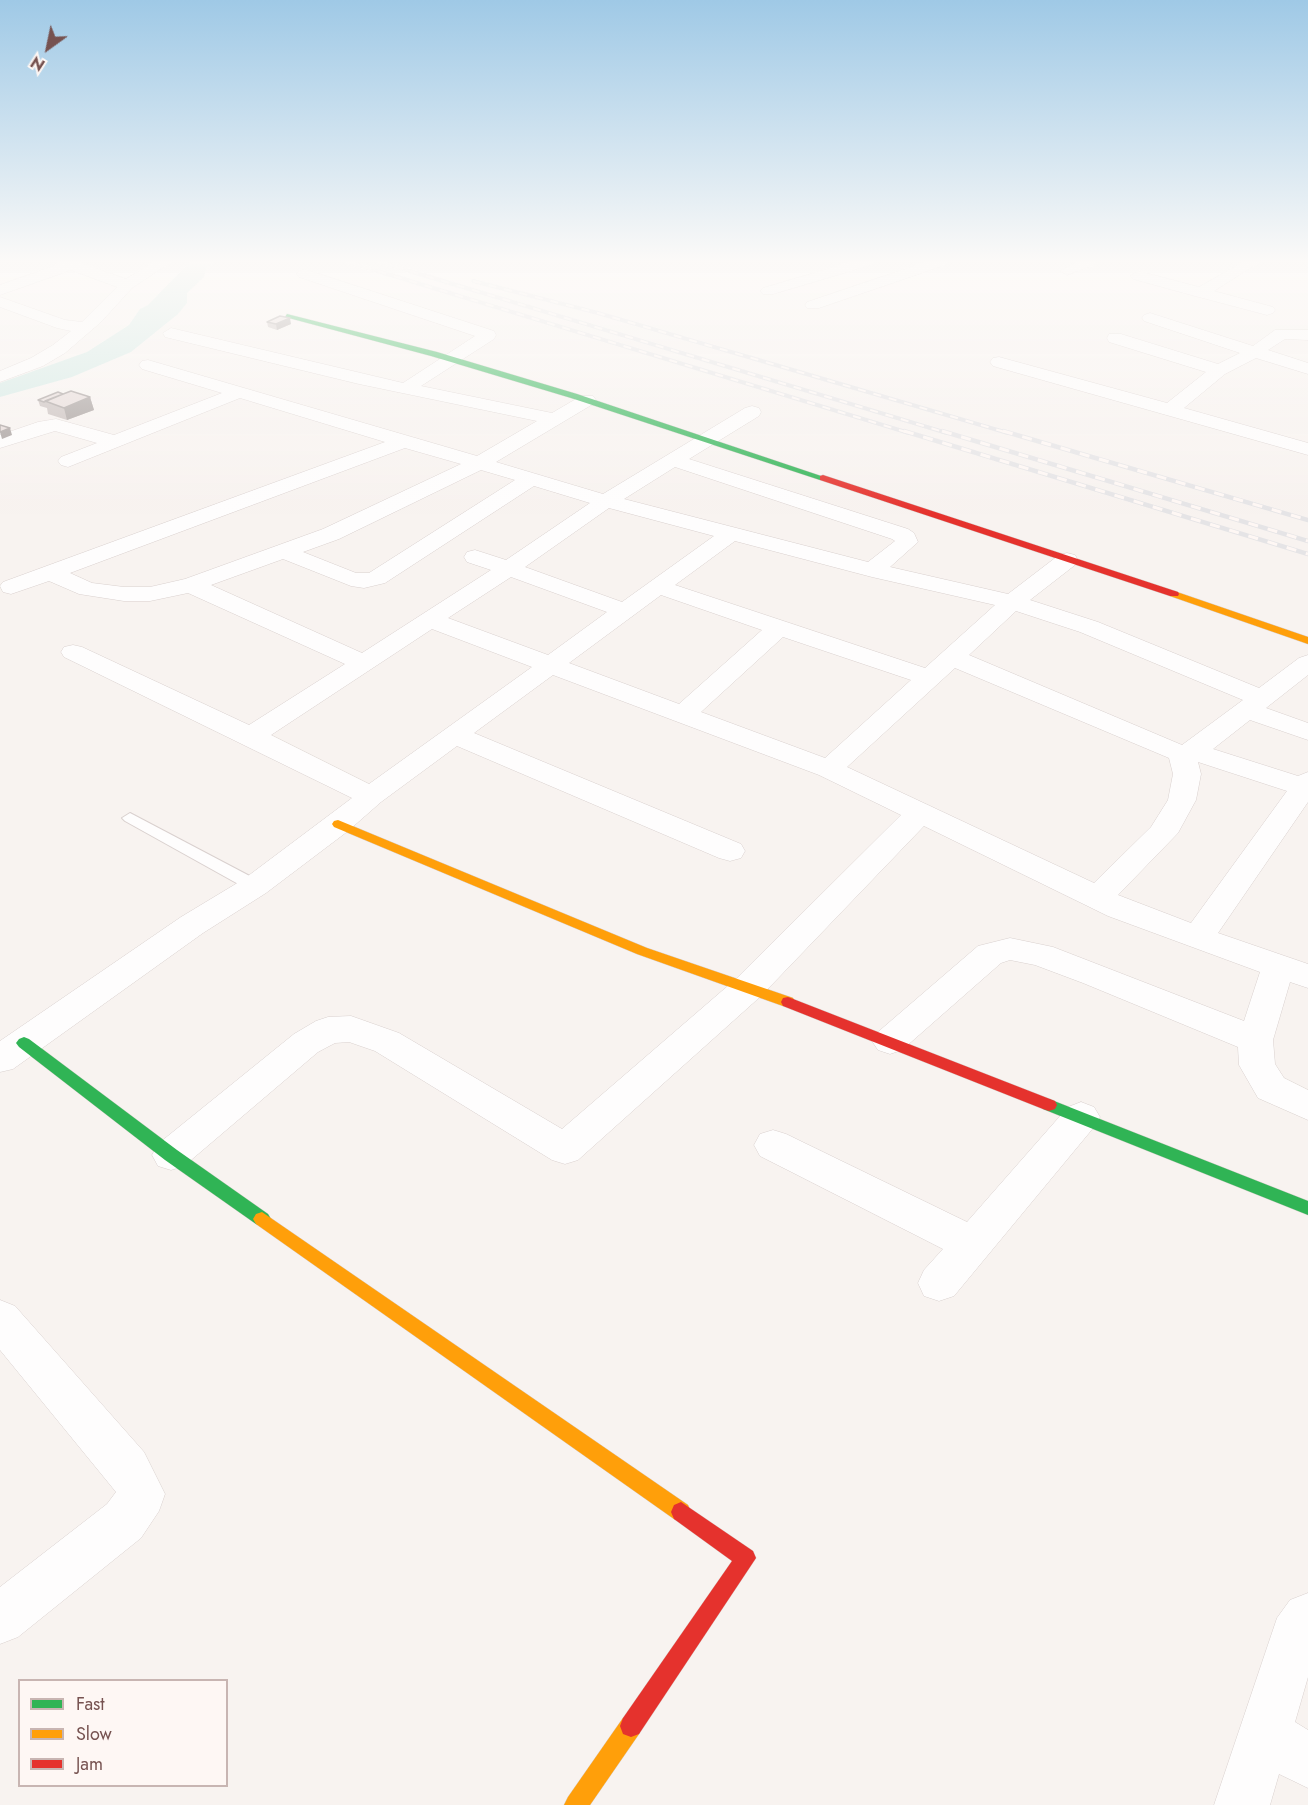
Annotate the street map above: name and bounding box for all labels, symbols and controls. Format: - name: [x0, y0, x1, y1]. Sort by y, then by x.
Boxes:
- north arrow: [18, 18, 78, 78]
- text: N: [26, 50, 50, 77]
- legend: [18, 1679, 228, 1787]
- text: Fast: [76, 1691, 105, 1717]
- text: Slow: [76, 1721, 112, 1747]
- text: Jam: [76, 1751, 103, 1777]

